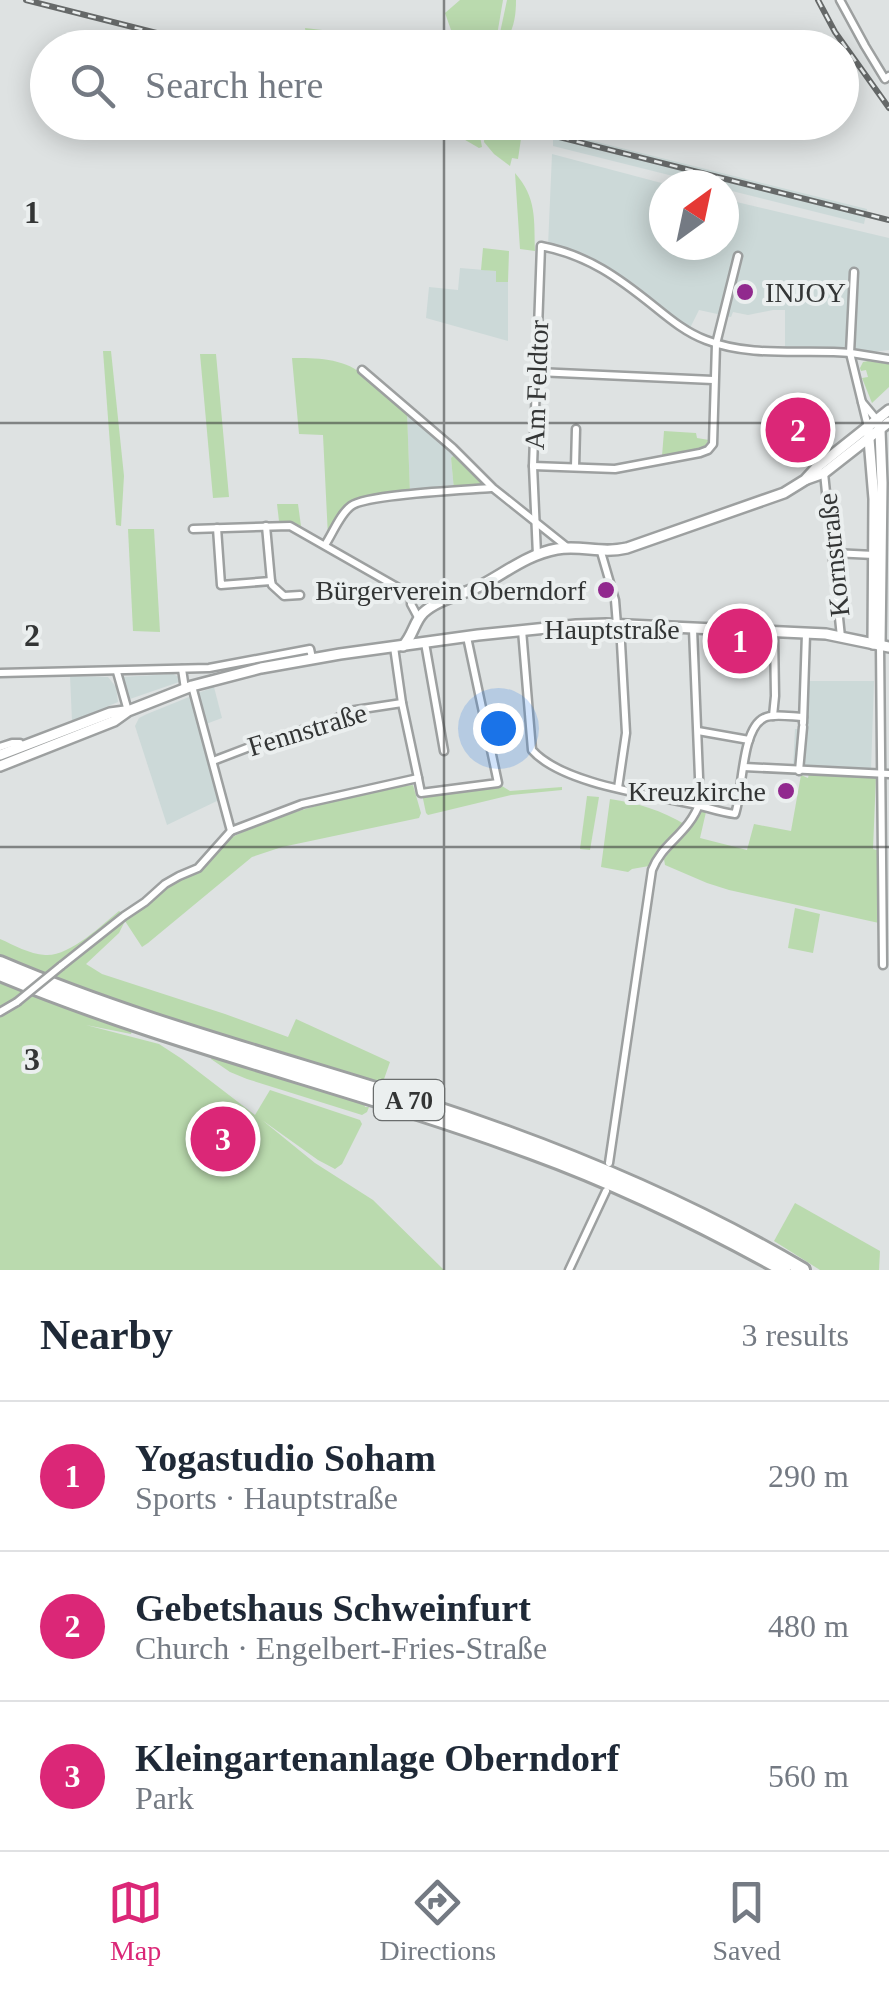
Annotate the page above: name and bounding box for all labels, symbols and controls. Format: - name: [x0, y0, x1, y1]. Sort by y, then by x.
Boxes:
- search box: [30, 30, 859, 140]
- icon: search: [65, 58, 120, 113]
- text: Search here: [145, 64, 323, 106]
- north arrow: [649, 170, 739, 260]
- text: 1: [24, 194, 40, 230]
- place label: INJOY: [765, 277, 846, 308]
- marker: INJOY: [734, 281, 756, 303]
- street label: Am Feldtor: [519, 319, 554, 450]
- pin: 2: [766, 392, 830, 468]
- street label: Kornstraße: [812, 491, 855, 618]
- place label: Bürgerverein Oberndorf: [315, 575, 587, 606]
- marker: Bürgerverein Oberndorf: [595, 579, 617, 601]
- pin: 1: [708, 604, 772, 678]
- street label: Hauptstraße: [544, 614, 680, 645]
- text: 2: [24, 617, 40, 653]
- street label: Fennstraße: [244, 697, 370, 762]
- your location: [473, 703, 524, 754]
- place label: Kreuzkirche: [628, 776, 766, 807]
- marker: Kreuzkirche: [775, 780, 797, 802]
- text: 3: [24, 1041, 40, 1077]
- road number: A 70: [374, 1080, 444, 1120]
- pin: 3: [190, 1102, 256, 1176]
- text: Nearby: [40, 1312, 173, 1358]
- text: 3 results: [741, 1317, 849, 1353]
- text: Yogastudio Soham: [135, 1437, 436, 1479]
- text: 1: [65, 1458, 81, 1494]
- text: 290 m: [768, 1458, 849, 1494]
- text: Sports · Hauptstraße: [135, 1480, 398, 1516]
- text: Gebetshaus Schweinfurt: [135, 1587, 531, 1629]
- text: 2: [65, 1608, 81, 1644]
- text: 480 m: [768, 1608, 849, 1644]
- text: Church · Engelbert-Fries-Straße: [135, 1630, 547, 1666]
- text: Kleingartenanlage Oberndorf: [135, 1737, 619, 1779]
- text: 3: [65, 1758, 81, 1794]
- text: 560 m: [768, 1758, 849, 1794]
- text: Park: [135, 1780, 194, 1816]
- tab: Map: [108, 1875, 163, 1967]
- tab: Directions: [379, 1875, 496, 1967]
- tab: Saved: [712, 1875, 781, 1967]

